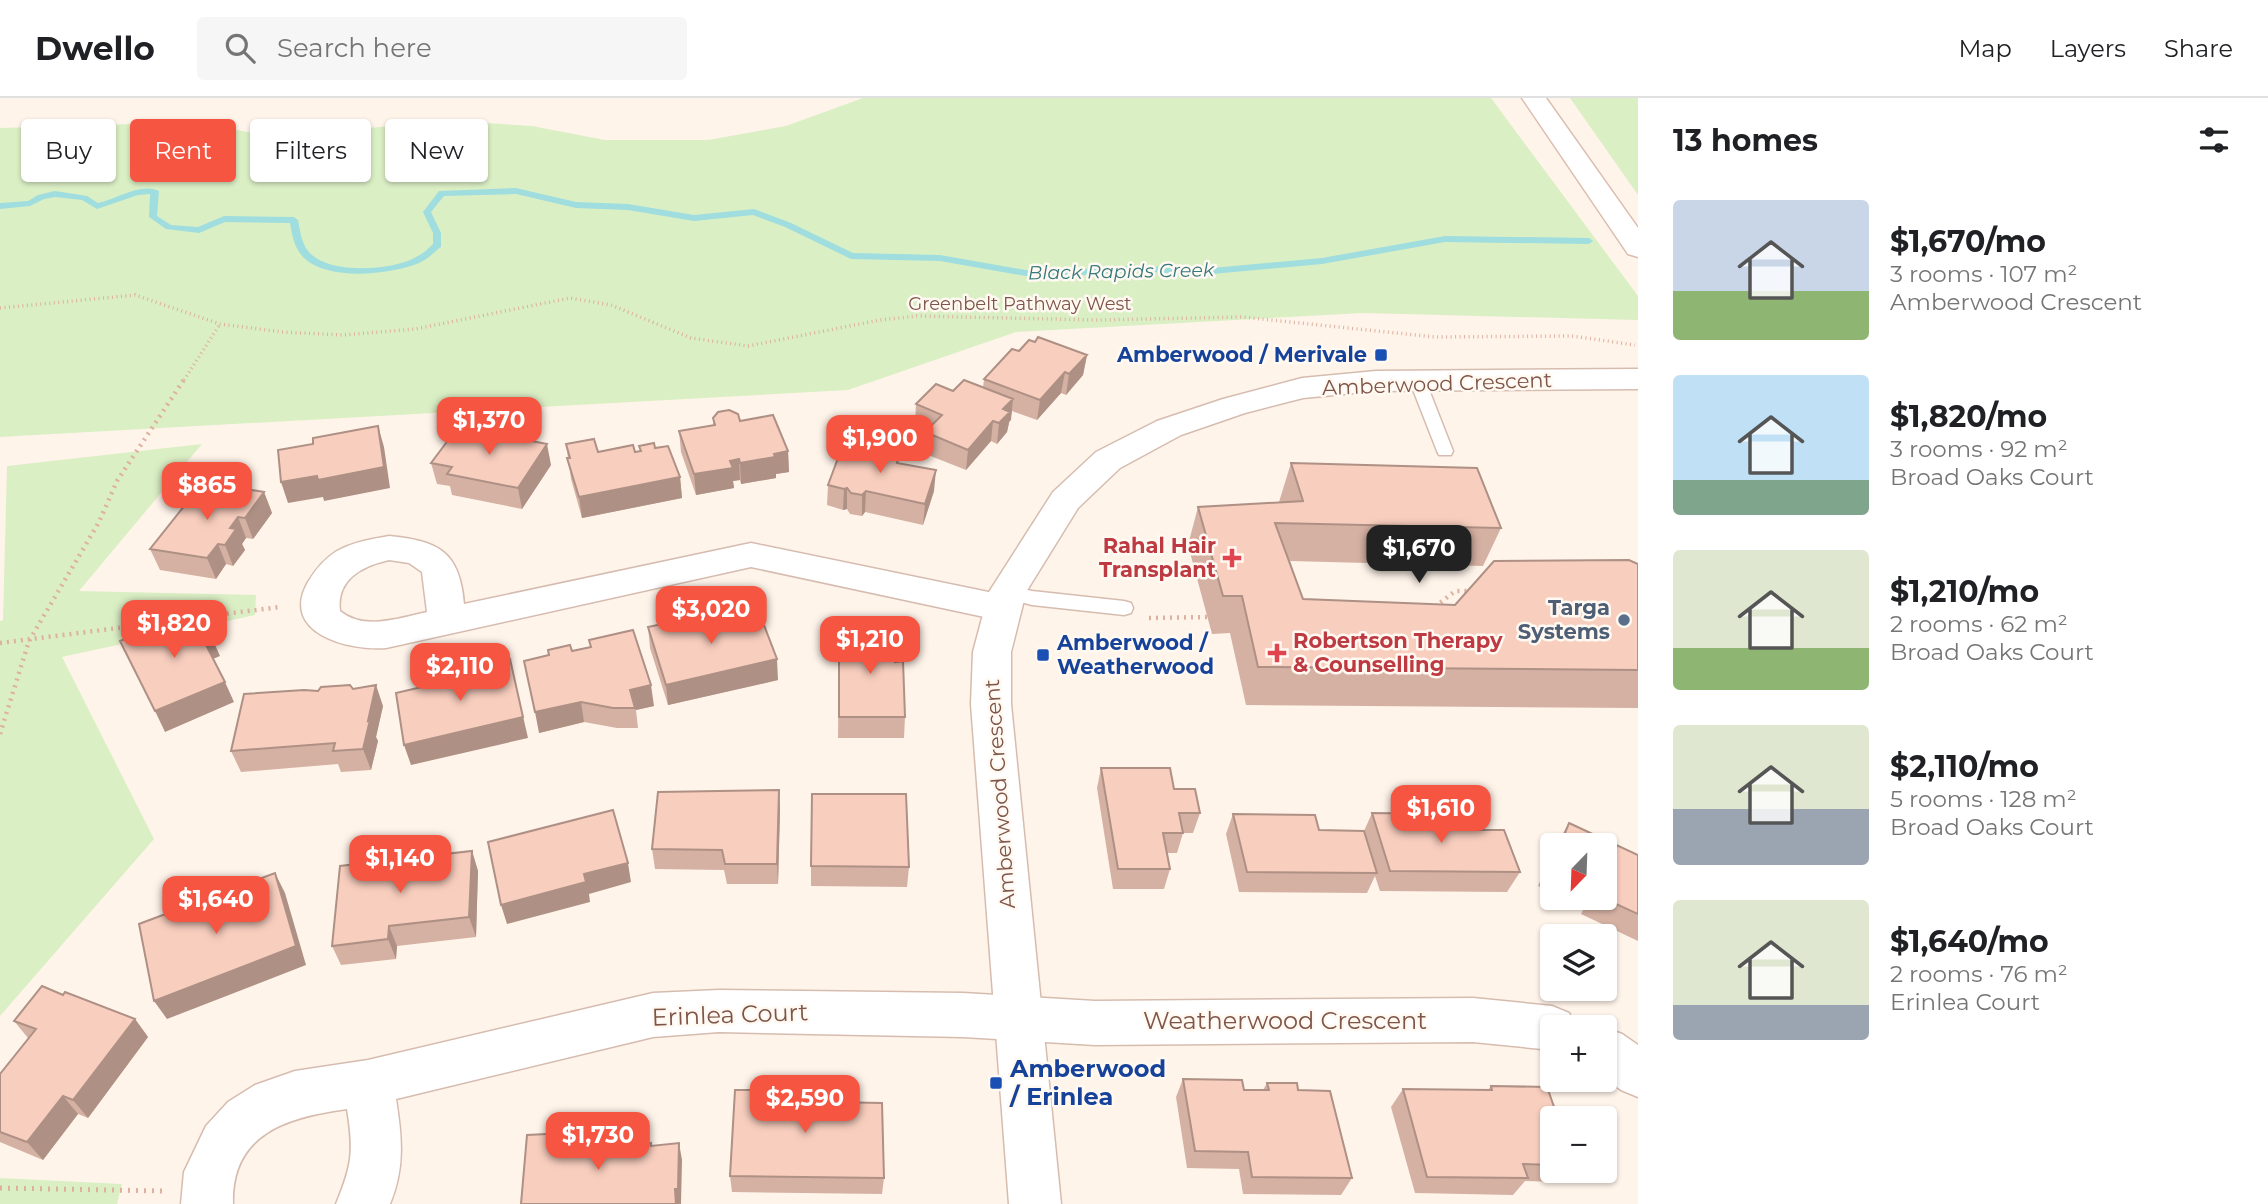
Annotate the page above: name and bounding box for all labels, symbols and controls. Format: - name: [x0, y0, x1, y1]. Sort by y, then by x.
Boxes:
- search box: [197, 17, 687, 80]
- text: Dwello: [35, 28, 155, 68]
- icon: search: [221, 29, 259, 67]
- text: Search here: [277, 32, 432, 64]
- text: Map: [1958, 34, 2012, 63]
- text: Layers: [2050, 34, 2126, 63]
- text: Share: [2164, 34, 2233, 63]
- chip: Buy: [21, 119, 116, 182]
- chip: Rent: [130, 119, 236, 182]
- chip: Filters: [250, 119, 371, 182]
- chip: New: [385, 119, 488, 182]
- icon: filters: [2195, 121, 2233, 159]
- text: 13 homes: [1673, 122, 1818, 159]
- text: $1,670/mo: [1890, 223, 2046, 260]
- icon: home: [1729, 228, 1813, 312]
- water label: Black Rapids Creek: [1028, 258, 1215, 285]
- text: 3 rooms · 107 m²: [1890, 260, 2077, 288]
- text: Amberwood Crescent: [1890, 288, 2142, 316]
- street label: Greenbelt Pathway West: [908, 293, 1132, 315]
- place label: Amberwood / Merivale: [1116, 342, 1367, 367]
- marker: Amberwood / Merivale: [1373, 347, 1389, 363]
- street label: Amberwood Crescent: [1321, 367, 1552, 400]
- pin: $1,370: [432, 398, 546, 457]
- text: $1,820/mo: [1890, 398, 2047, 435]
- icon: home: [1729, 403, 1813, 487]
- text: $1,370: [453, 406, 525, 434]
- pin: $1,900: [823, 416, 937, 475]
- text: $1,900: [842, 424, 918, 452]
- text: 3 rooms · 92 m²: [1890, 435, 2068, 463]
- pin: $865: [166, 462, 248, 522]
- text: Broad Oaks Court: [1890, 463, 2094, 491]
- text: $865: [178, 471, 236, 499]
- pin: $1,670: [1362, 526, 1476, 585]
- place label: Rahal Hair Transplant: [1099, 533, 1216, 582]
- text: $1,670: [1382, 534, 1456, 562]
- marker: Rahal Hair Transplant: [1222, 548, 1242, 568]
- text: $1,210/mo: [1890, 573, 2039, 610]
- icon: home: [1729, 578, 1813, 662]
- pin: $3,020: [654, 587, 768, 646]
- text: $3,020: [672, 595, 750, 623]
- place label: Targa Systems: [1518, 595, 1610, 644]
- pin: $1,820: [117, 601, 231, 660]
- text: $1,820: [137, 609, 211, 637]
- text: 2 rooms · 62 m²: [1890, 610, 2068, 638]
- marker: Targa Systems: [1616, 612, 1632, 628]
- pin: $1,210: [813, 616, 927, 676]
- text: $1,210: [836, 625, 904, 653]
- place label: Robertson Therapy & Counselling: [1293, 628, 1503, 677]
- place label: Amberwood / Weatherwood: [1056, 630, 1214, 679]
- text: Broad Oaks Court: [1890, 638, 2094, 666]
- marker: Robertson Therapy & Counselling: [1267, 643, 1287, 663]
- pin: $2,110: [403, 644, 517, 703]
- marker: Amberwood / Weatherwood: [1035, 647, 1051, 663]
- text: $2,110: [426, 652, 494, 680]
- street label: Amberwood Crescent: [979, 678, 1020, 910]
- text: $2,110/mo: [1890, 748, 2039, 785]
- icon: home: [1729, 753, 1813, 837]
- text: 5 rooms · 128 m²: [1890, 785, 2077, 813]
- pin: $1,610: [1384, 786, 1498, 845]
- text: $1,610: [1407, 794, 1475, 822]
- text: Broad Oaks Court: [1890, 813, 2094, 841]
- north arrow: [1540, 833, 1617, 910]
- map controls: [1540, 833, 1617, 1183]
- pin: $1,140: [343, 836, 457, 895]
- text: $1,140: [365, 844, 435, 872]
- pin: $1,640: [159, 876, 273, 936]
- text: $1,640: [178, 885, 254, 913]
- text: $1,640/mo: [1890, 923, 2049, 960]
- button: layers: [1540, 924, 1617, 1001]
- icon: home: [1729, 928, 1813, 1012]
- text: 2 rooms · 76 m²: [1890, 960, 2068, 988]
- text: Erinlea Court: [1890, 988, 2040, 1016]
- street label: Erinlea Court: [651, 997, 809, 1032]
- street label: Weatherwood Crescent: [1143, 1006, 1427, 1035]
- button: +: [1540, 1015, 1617, 1092]
- place label: Amberwood / Erinlea: [1009, 1054, 1166, 1111]
- marker: Amberwood / Erinlea: [988, 1075, 1004, 1091]
- pin: $2,590: [748, 1076, 862, 1135]
- text: $2,590: [766, 1084, 844, 1112]
- button: −: [1540, 1106, 1617, 1183]
- pin: $1,730: [541, 1112, 655, 1172]
- text: $1,730: [562, 1121, 634, 1149]

